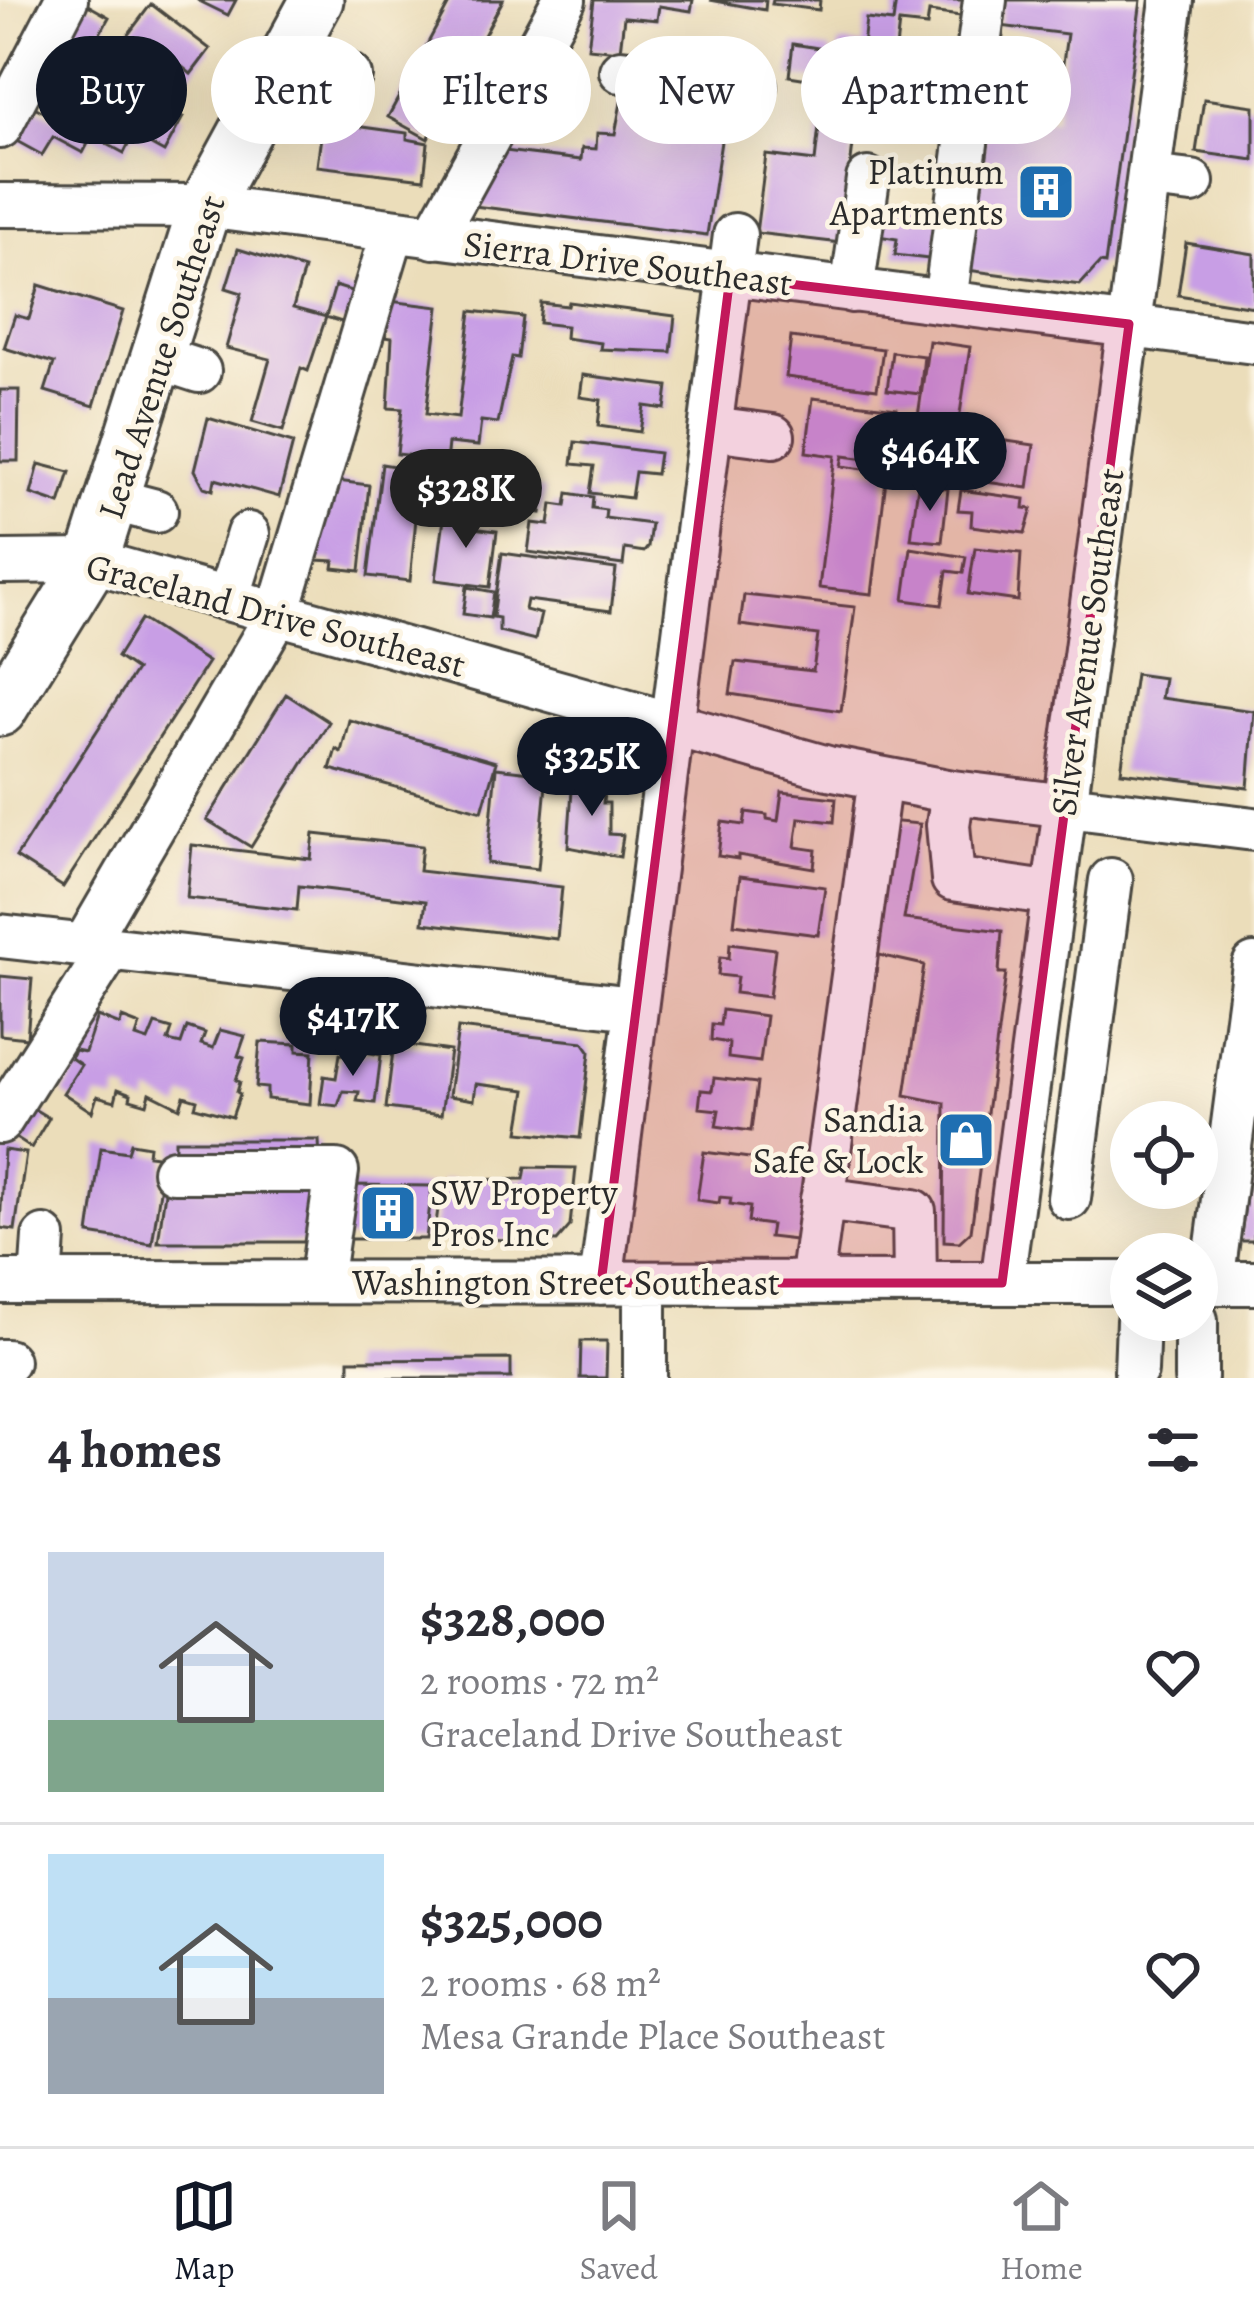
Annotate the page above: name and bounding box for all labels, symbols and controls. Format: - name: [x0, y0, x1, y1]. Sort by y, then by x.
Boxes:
- chip: Buy: [36, 36, 187, 144]
- chip: Rent: [211, 36, 375, 144]
- chip: Filters: [399, 36, 591, 144]
- chip: New: [615, 36, 777, 144]
- chip: Apartment: [801, 36, 1071, 144]
- place label: Platinum Apartments: [829, 147, 1004, 237]
- building icon: Platinum Apartments: [1015, 161, 1077, 223]
- street label: Lead Avenue Southeast: [85, 189, 237, 525]
- street label: Sierra Drive Southeast: [461, 219, 795, 307]
- pin: $464K: [846, 412, 1014, 514]
- text: $464K: [881, 424, 979, 477]
- pin: $328K: [382, 449, 550, 551]
- text: $328K: [417, 461, 515, 514]
- street label: Silver Avenue Southeast: [1038, 465, 1136, 819]
- street label: Graceland Drive Southeast: [81, 541, 471, 689]
- pin: $325K: [508, 717, 676, 819]
- text: $325K: [544, 729, 640, 782]
- pin: $417K: [269, 977, 437, 1079]
- text: $417K: [307, 989, 399, 1042]
- place label: Sandia Safe & Lock: [753, 1095, 924, 1185]
- map controls: [1110, 1101, 1218, 1341]
- button: locate: [1110, 1101, 1218, 1209]
- shop icon: Sandia Safe & Lock: [935, 1109, 997, 1171]
- place label: SW Property Pros Inc: [430, 1168, 618, 1258]
- building icon: SW Property Pros Inc: [357, 1182, 419, 1244]
- button: layers: [1110, 1233, 1218, 1341]
- street label: Washington Street Southeast: [351, 1258, 780, 1307]
- text: 4 homes: [48, 1415, 222, 1485]
- icon: filters: [1140, 1417, 1206, 1483]
- text: $328,000: [420, 1584, 606, 1654]
- icon: home: [144, 1600, 288, 1744]
- icon: heart: [1140, 1639, 1206, 1705]
- text: 2 rooms · 72 m²: [420, 1654, 659, 1707]
- text: Graceland Drive Southeast: [420, 1707, 843, 1760]
- text: $325,000: [420, 1886, 603, 1956]
- icon: home: [144, 1902, 288, 2046]
- icon: heart: [1140, 1941, 1206, 2007]
- text: 2 rooms · 68 m²: [420, 1956, 661, 2009]
- text: Mesa Grande Place Southeast: [420, 2009, 885, 2062]
- tab: Map: [171, 2173, 237, 2290]
- tab: Saved: [579, 2173, 658, 2290]
- tab: Home: [1000, 2173, 1083, 2290]

